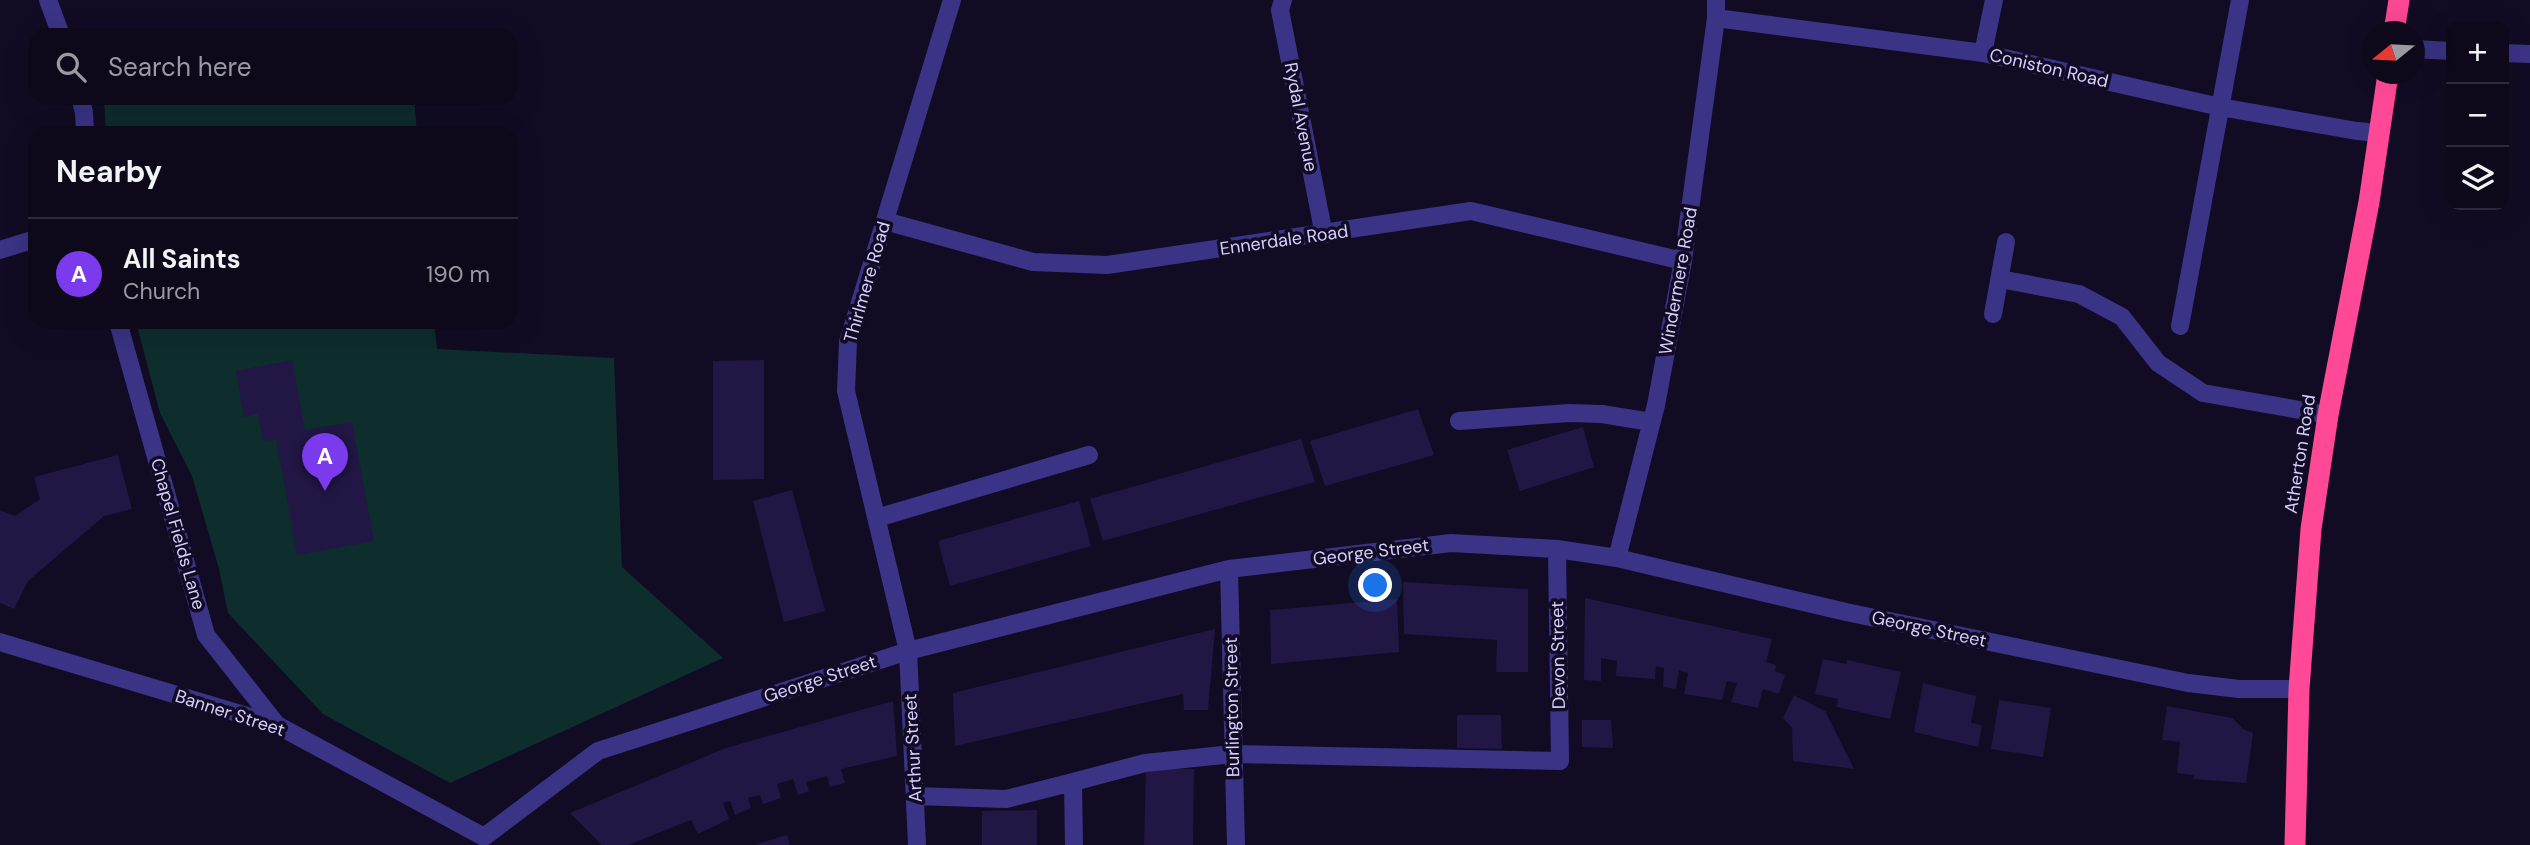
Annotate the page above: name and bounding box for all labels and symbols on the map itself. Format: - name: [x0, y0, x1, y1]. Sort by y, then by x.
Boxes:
- north arrow: [2362, 21, 2425, 84]
- street label: Coniston Road: [1987, 43, 2111, 93]
- street label: Rydal Avenue: [1279, 60, 1323, 174]
- street label: Windermere Road: [1653, 205, 1703, 357]
- street label: Thirlmere Road: [838, 219, 896, 345]
- street label: Ennerdale Road: [1218, 219, 1350, 261]
- street label: Atherton Road: [2279, 393, 2321, 515]
- pin: A: [302, 433, 348, 491]
- street label: Chapel Fields Lane: [145, 455, 211, 613]
- street label: George Street: [1312, 533, 1430, 571]
- your location: [1358, 568, 1392, 602]
- street label: Devon Street: [1545, 601, 1571, 709]
- street label: George Street: [1869, 605, 1989, 653]
- street label: Burlington Street: [1219, 637, 1245, 777]
- street label: George Street: [761, 650, 879, 708]
- street label: Banner Street: [172, 684, 288, 742]
- street label: Arthur Street: [898, 693, 928, 803]

